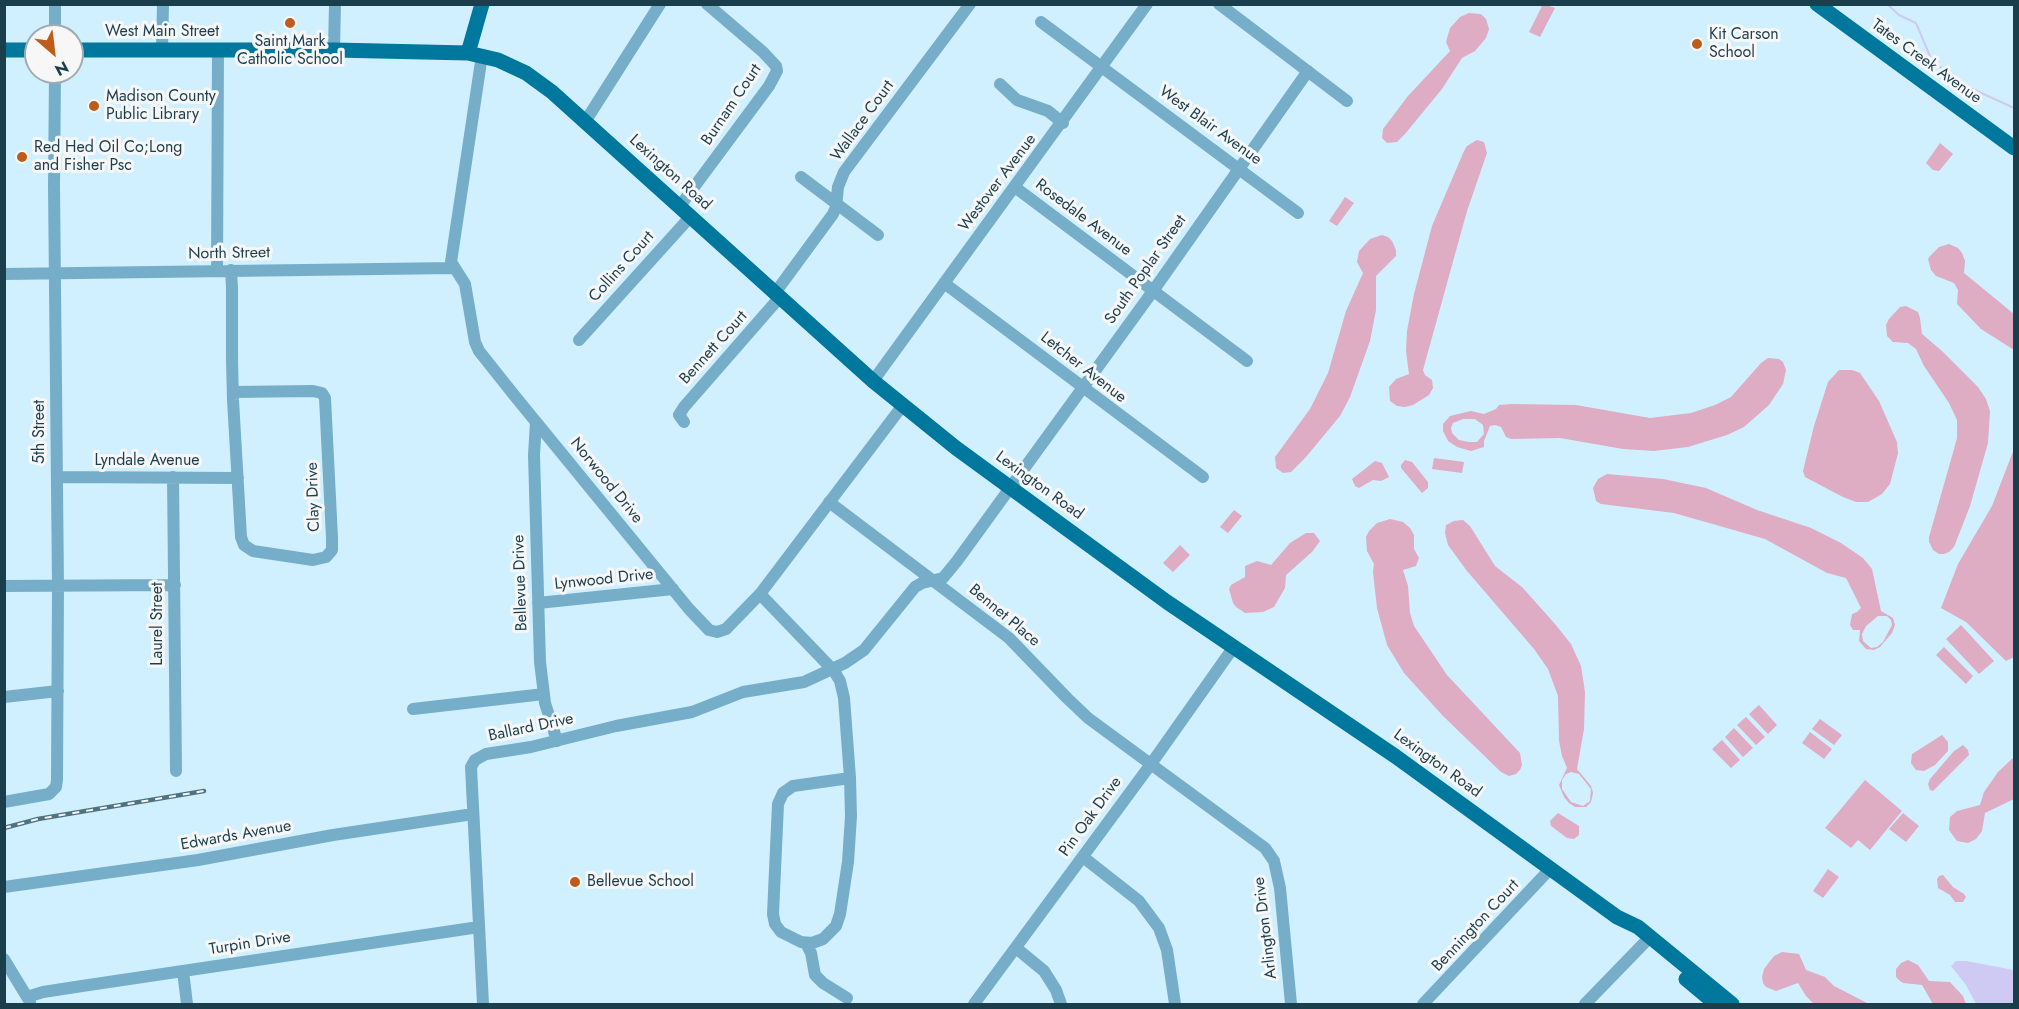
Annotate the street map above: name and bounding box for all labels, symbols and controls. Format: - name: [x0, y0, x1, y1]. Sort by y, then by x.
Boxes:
- marker: Saint Mark Catholic School: [283, 16, 297, 30]
- street label: Tates Creek Avenue: [1867, 16, 1985, 108]
- street label: West Main Street: [105, 22, 219, 42]
- north arrow: [24, 24, 84, 84]
- place label: Kit Carson School: [1709, 25, 1779, 63]
- place label: Saint Mark Catholic School: [237, 32, 343, 70]
- marker: Kit Carson School: [1690, 37, 1704, 51]
- text: N: [51, 55, 73, 82]
- street label: Burnam Court: [698, 61, 766, 149]
- street label: Wallace Court: [827, 77, 899, 165]
- street label: West Blair Avenue: [1155, 82, 1265, 170]
- place label: Madison County Public Library: [106, 87, 216, 125]
- marker: Madison County Public Library: [87, 99, 101, 113]
- street label: Lexington Road: [625, 131, 715, 215]
- street label: Westover Avenue: [955, 131, 1041, 235]
- place label: Red Hed Oil Co;Long and Fisher Psc: [34, 138, 182, 176]
- marker: Red Hed Oil Co;Long and Fisher Psc: [15, 150, 29, 164]
- street label: Rosedale Avenue: [1031, 176, 1135, 260]
- street label: South Poplar Street: [1101, 212, 1191, 328]
- street label: Collins Court: [585, 228, 659, 306]
- street label: North Street: [188, 244, 270, 264]
- street label: Bennett Court: [676, 307, 752, 389]
- street label: Letcher Avenue: [1036, 329, 1130, 407]
- street label: 5th Street: [30, 400, 50, 464]
- street label: Norwood Drive: [566, 434, 646, 528]
- street label: Lexington Road: [991, 448, 1087, 524]
- street label: Lyndale Avenue: [94, 451, 200, 471]
- street label: Clay Drive: [303, 462, 325, 532]
- street label: Bellevue Drive: [510, 534, 532, 632]
- street label: Lynwood Drive: [554, 565, 654, 595]
- street label: Bennet Place: [965, 581, 1043, 651]
- street label: Laurel Street: [148, 582, 168, 666]
- street label: Ballard Drive: [487, 710, 575, 746]
- street label: Lexington Road: [1389, 726, 1485, 802]
- street label: Pin Oak Drive: [1056, 773, 1126, 861]
- street label: Edwards Avenue: [179, 817, 293, 855]
- place label: Bellevue School: [587, 872, 694, 892]
- marker: Bellevue School: [568, 875, 582, 889]
- street label: Arlington Drive: [1250, 876, 1282, 980]
- street label: Bennington Court: [1428, 876, 1524, 976]
- street label: Turpin Drive: [208, 928, 292, 960]

